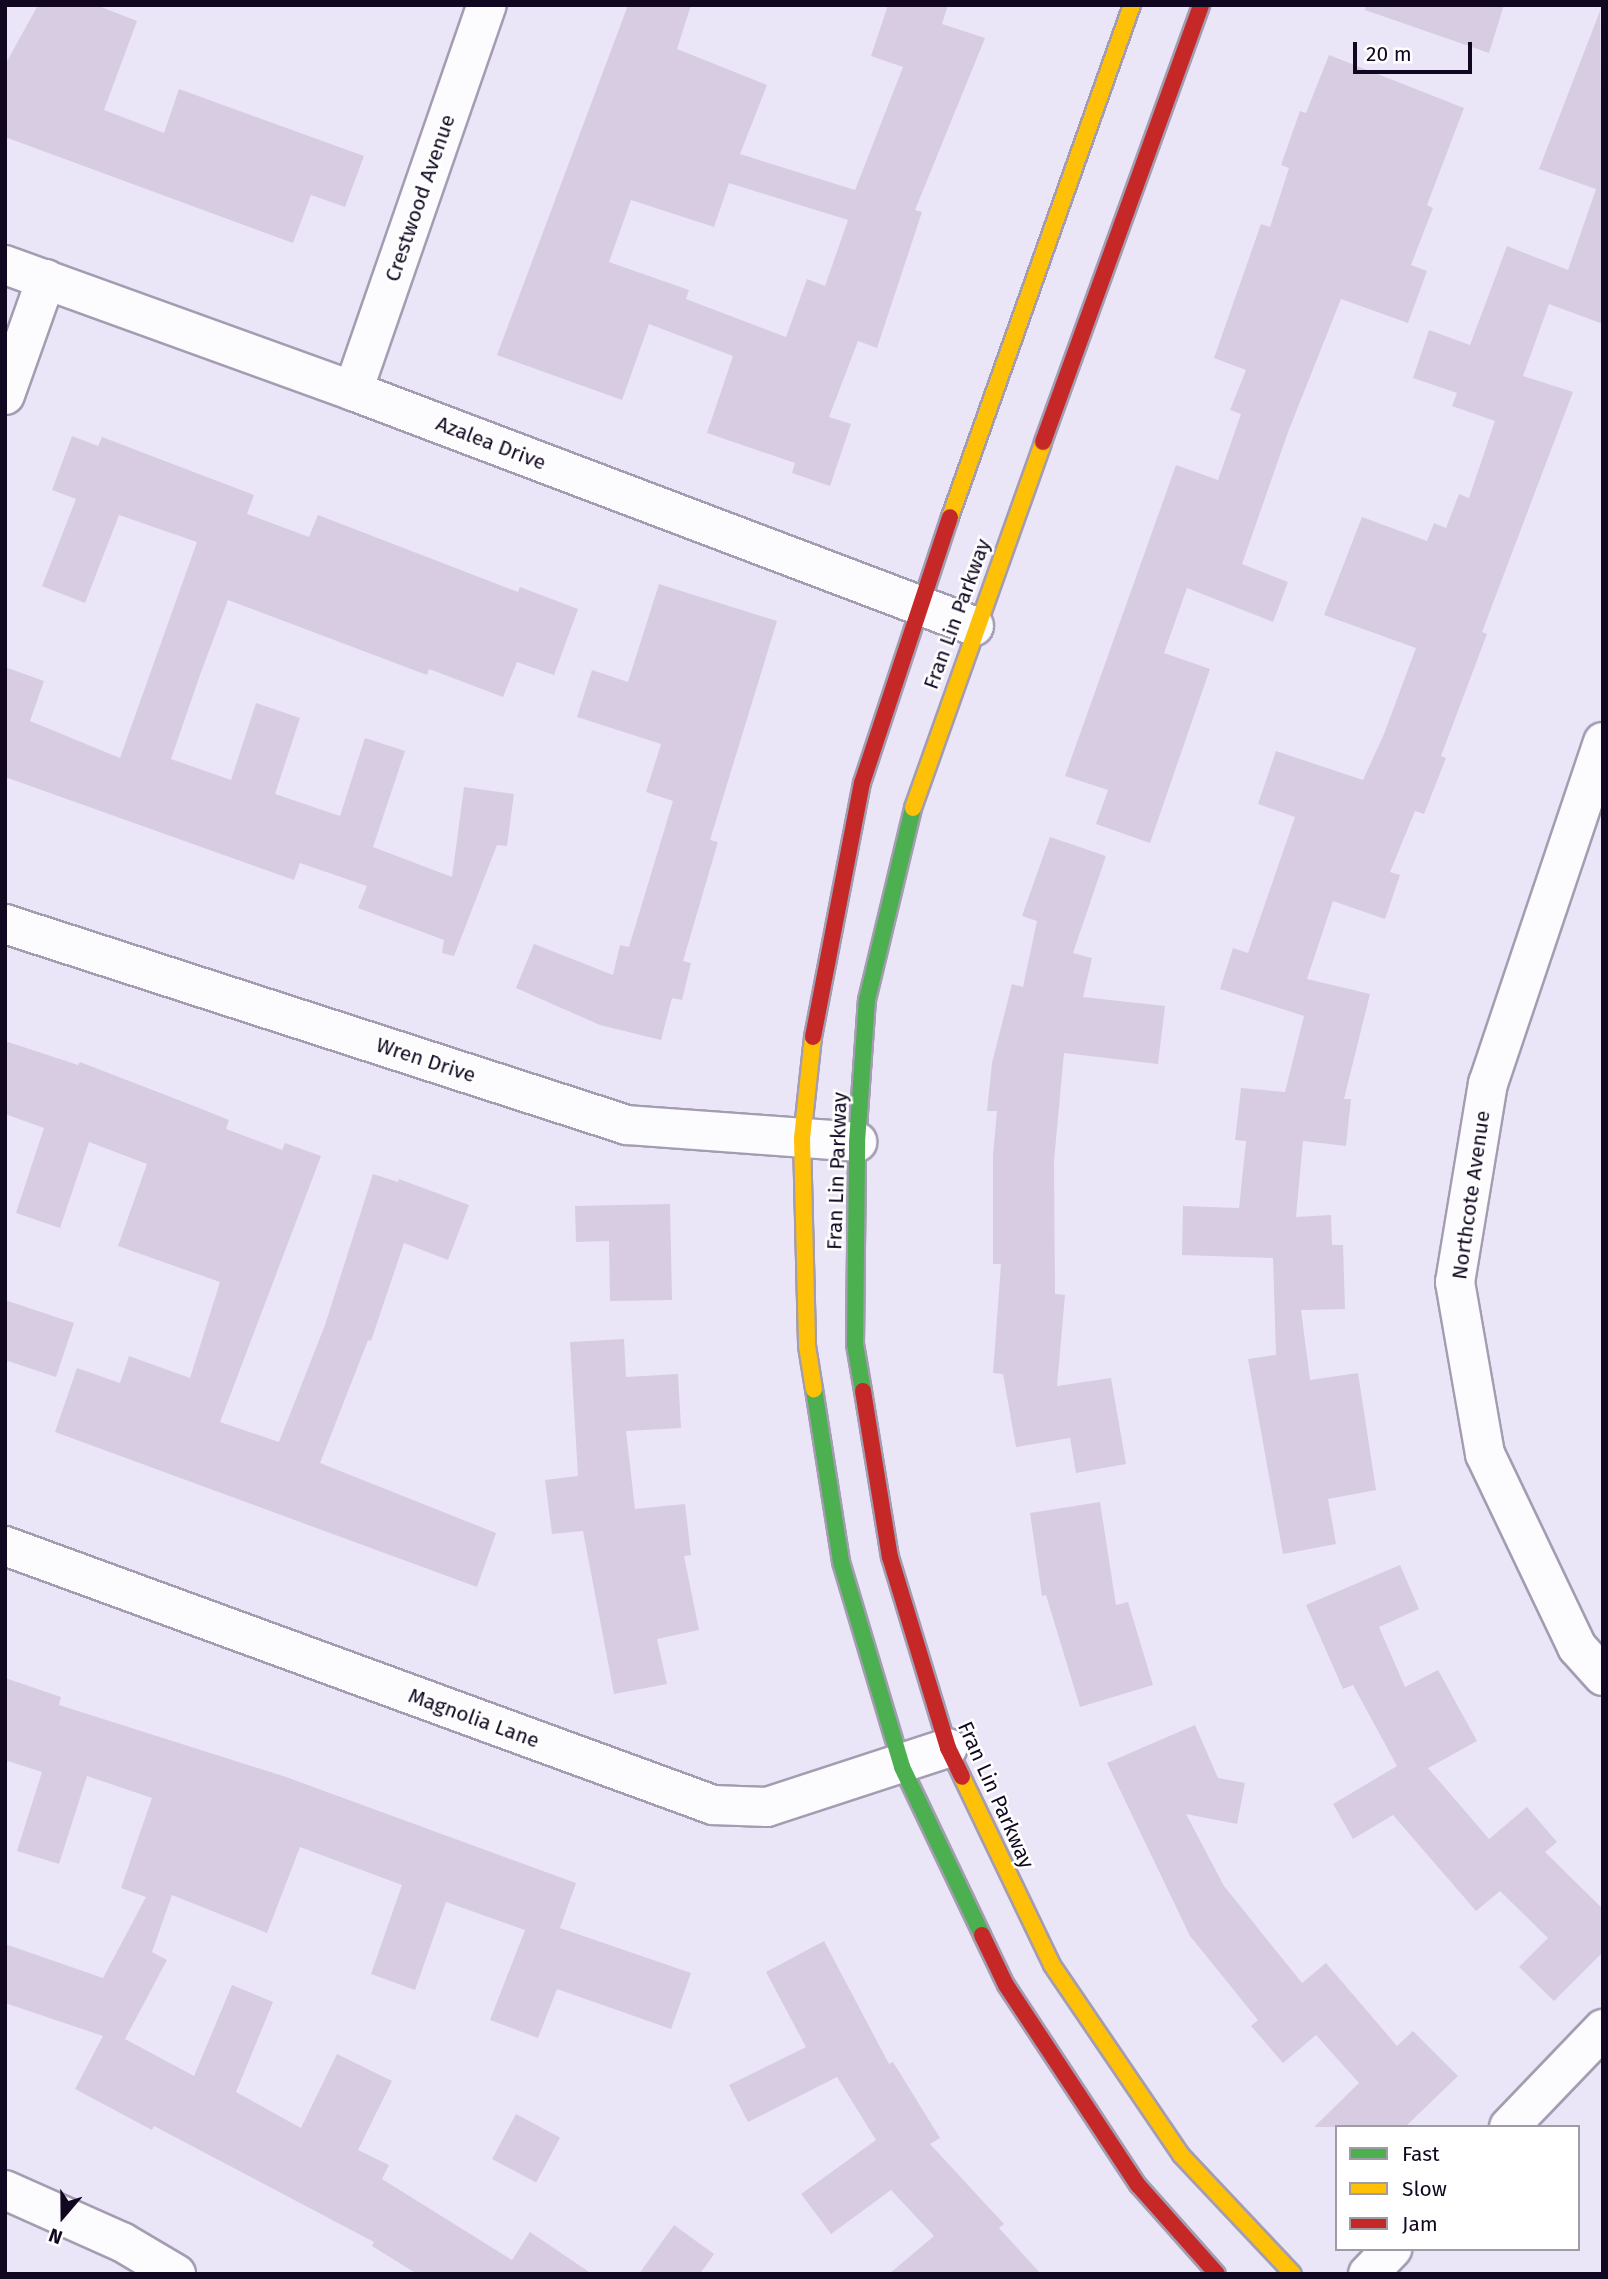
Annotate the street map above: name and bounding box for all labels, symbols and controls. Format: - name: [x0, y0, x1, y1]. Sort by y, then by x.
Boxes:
- scale bar: [1356, 28, 1475, 72]
- text: 20 m: [1366, 41, 1412, 67]
- street label: Crestwood Avenue: [380, 111, 460, 285]
- street label: Azalea Drive: [433, 411, 549, 475]
- street label: Fran Lin Parkway: [918, 535, 996, 693]
- street label: Wren Drive: [373, 1032, 479, 1088]
- street label: Fran Lin Parkway: [822, 1092, 852, 1250]
- street label: Northcote Avenue: [1447, 1109, 1495, 1281]
- street label: Magnolia Lane: [405, 1683, 543, 1753]
- street label: Fran Lin Parkway: [952, 1718, 1040, 1872]
- legend: [1335, 2125, 1580, 2251]
- text: Fast: [1402, 2141, 1440, 2167]
- text: Slow: [1402, 2176, 1447, 2202]
- north arrow: [28, 2181, 98, 2251]
- text: Jam: [1402, 2211, 1438, 2237]
- text: N: [46, 2223, 66, 2249]

